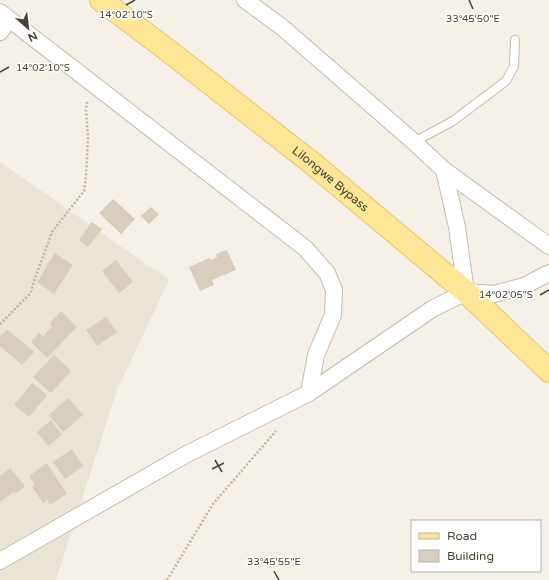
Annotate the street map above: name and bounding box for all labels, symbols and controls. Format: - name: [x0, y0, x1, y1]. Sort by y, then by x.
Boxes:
- north arrow: [8, 8, 48, 48]
- text: 14°02'10"S: [99, 9, 153, 21]
- text: 33°45'50"E: [446, 13, 500, 25]
- text: N: [26, 29, 39, 44]
- text: 14°02'10"S: [16, 62, 70, 74]
- street label: Lilongwe Bypass: [289, 143, 372, 215]
- text: 14°02'05"S: [479, 289, 533, 301]
- legend: [411, 520, 541, 572]
- text: Road: [447, 529, 477, 543]
- text: Building: [447, 549, 494, 563]
- text: 33°45'55"E: [247, 556, 301, 568]

